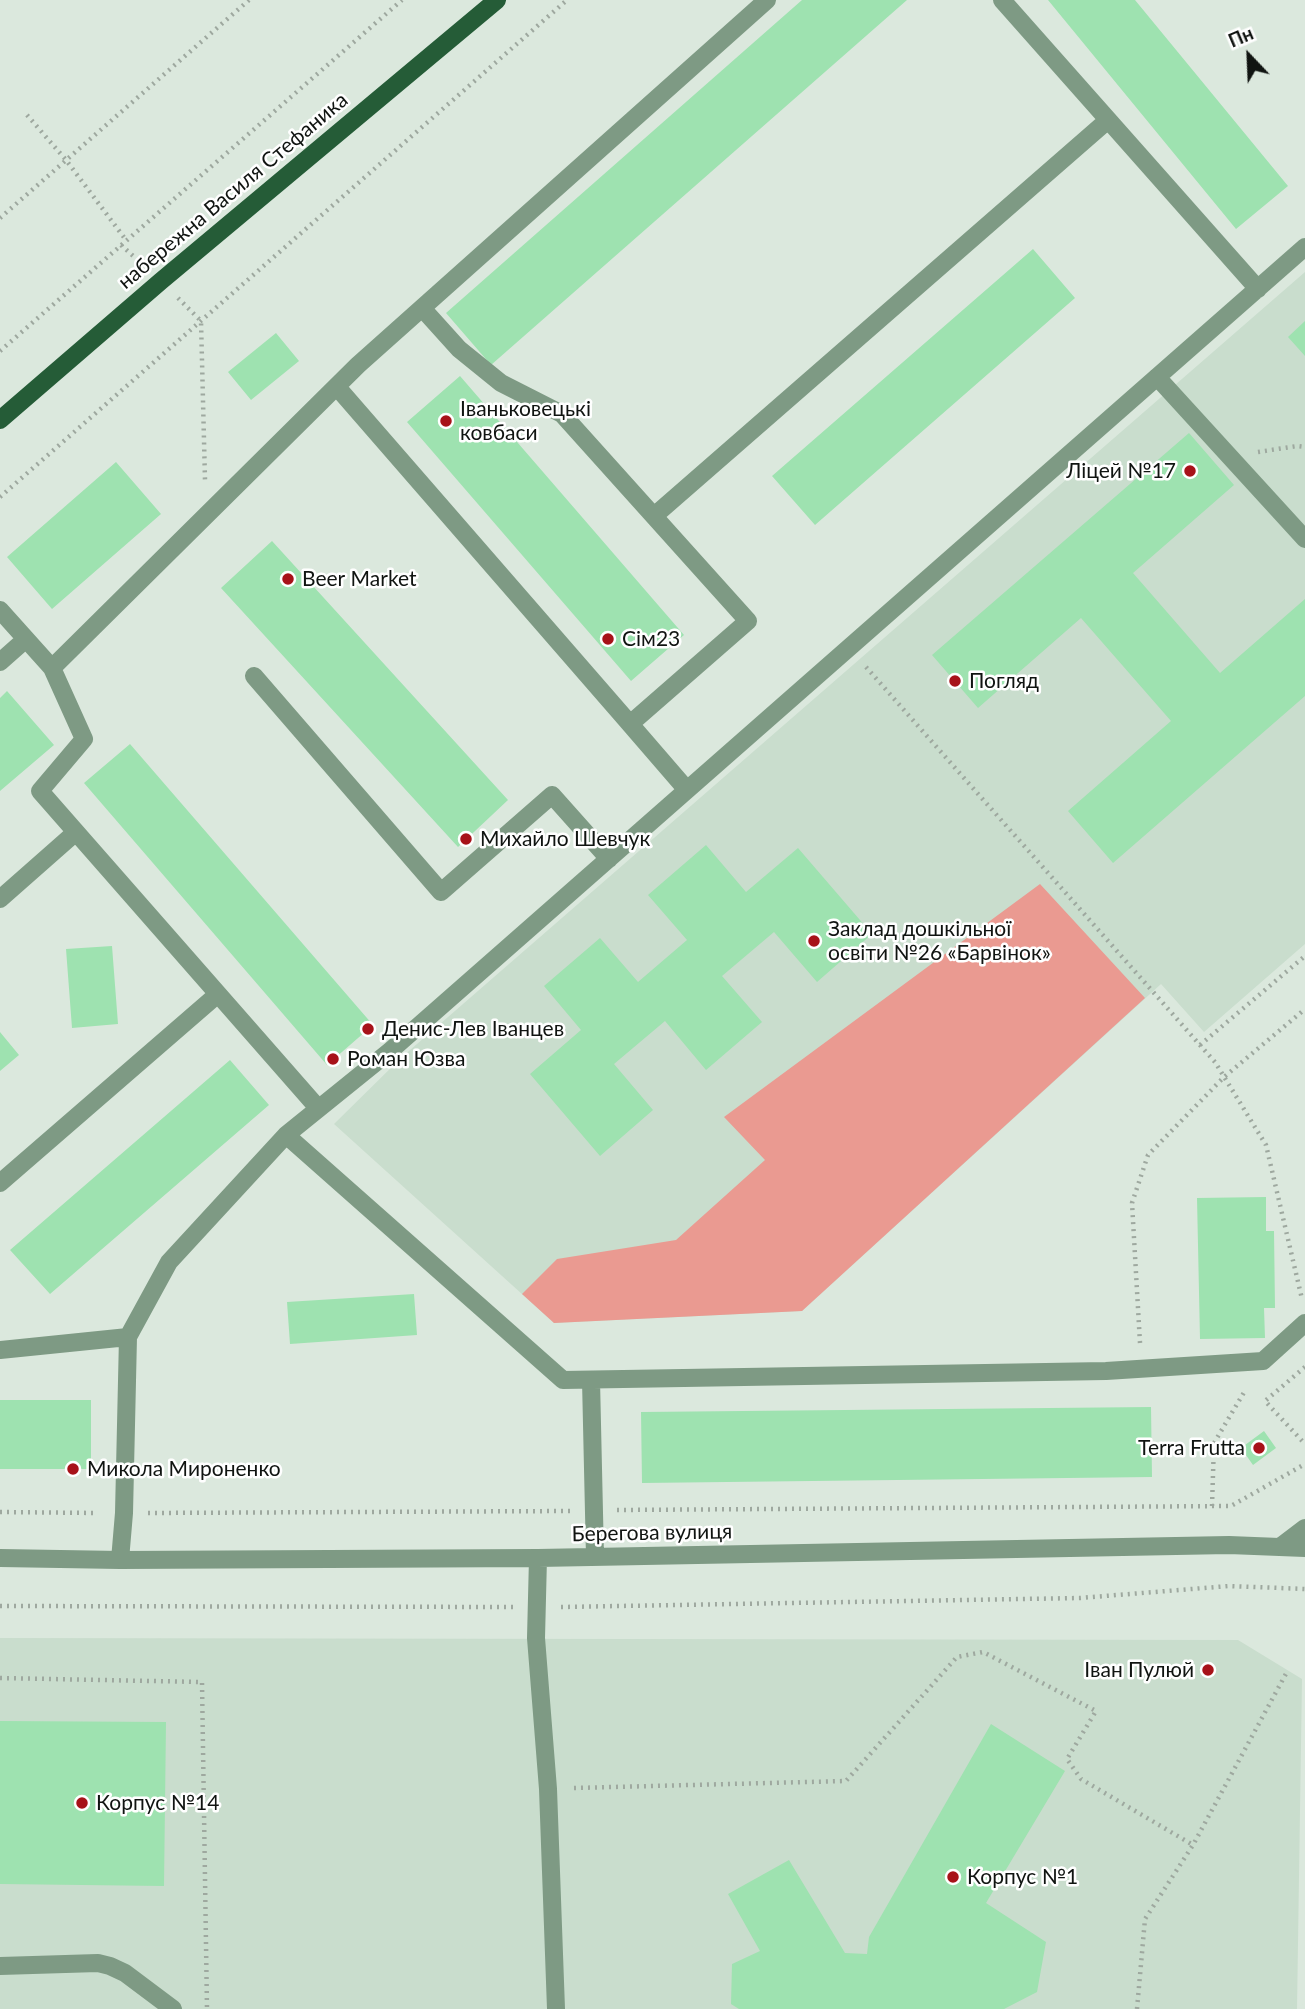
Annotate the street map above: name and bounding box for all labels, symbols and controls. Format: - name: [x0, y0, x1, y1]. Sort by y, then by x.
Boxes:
- north arrow: [1214, 21, 1284, 91]
- text: Пн: [1225, 21, 1257, 52]
- street label: набережна Василя Стефаника: [113, 88, 353, 294]
- place label: Іваньковецькі ковбаси: [460, 396, 591, 446]
- marker: Іваньковецькі ковбаси: [438, 413, 454, 429]
- place label: Ліцей №17: [1066, 458, 1176, 484]
- marker: Ліцей №17: [1182, 463, 1198, 479]
- place label: Beer Market: [302, 566, 416, 592]
- marker: Beer Market: [280, 571, 296, 587]
- place label: Сім23: [622, 626, 680, 652]
- marker: Сім23: [600, 631, 616, 647]
- place label: Погляд: [969, 668, 1039, 694]
- marker: Погляд: [947, 673, 963, 689]
- place label: Михайло Шевчук: [480, 826, 650, 852]
- marker: Михайло Шевчук: [458, 831, 474, 847]
- place label: Заклад дошкільної освіти №26 «Барвінок»: [828, 916, 1051, 966]
- marker: Заклад дошкільної освіти №26 «Барвінок»: [806, 933, 822, 949]
- place label: Денис-Лев Іванцев: [382, 1016, 564, 1042]
- marker: Денис-Лев Іванцев: [360, 1021, 376, 1037]
- place label: Роман Юзва: [347, 1046, 465, 1072]
- marker: Роман Юзва: [325, 1051, 341, 1067]
- place label: Terra Frutta: [1138, 1435, 1245, 1461]
- marker: Terra Frutta: [1251, 1440, 1267, 1456]
- place label: Микола Мироненко: [87, 1456, 281, 1482]
- marker: Микола Мироненко: [65, 1461, 81, 1477]
- street label: Берегова вулиця: [571, 1519, 733, 1547]
- place label: Іван Пулюй: [1084, 1657, 1194, 1683]
- marker: Іван Пулюй: [1200, 1662, 1216, 1678]
- place label: Корпус №14: [96, 1790, 219, 1816]
- marker: Корпус №14: [74, 1795, 90, 1811]
- place label: Корпус №1: [967, 1864, 1078, 1890]
- marker: Корпус №1: [945, 1869, 961, 1885]

